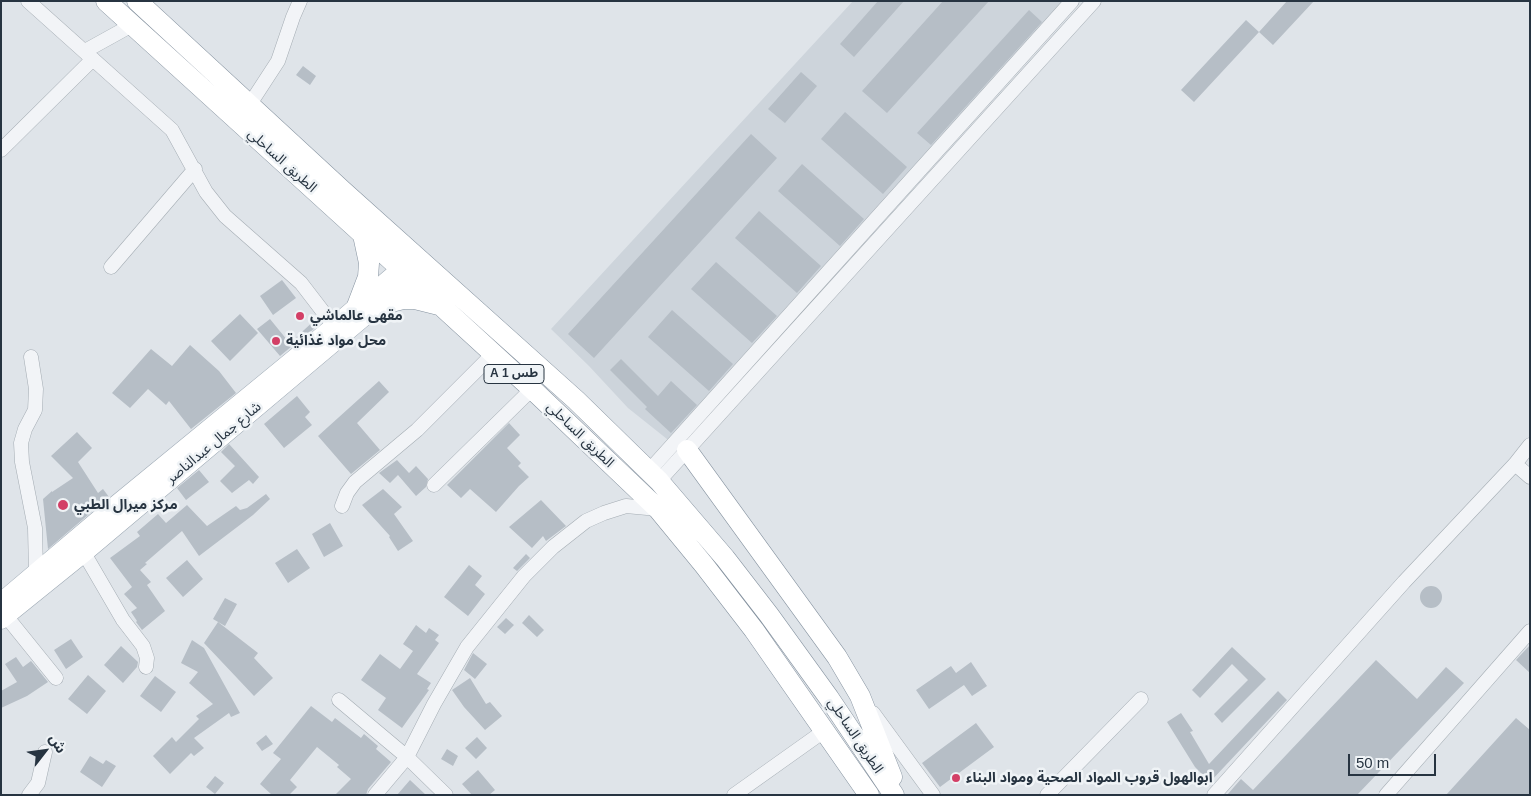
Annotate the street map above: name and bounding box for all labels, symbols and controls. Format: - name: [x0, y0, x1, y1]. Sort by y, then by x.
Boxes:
- street label: الطريق الساحلي: [244, 126, 320, 196]
- place label: مقهى عالماشي: [310, 308, 403, 324]
- marker: مقهى عالماشي: [294, 310, 306, 322]
- place label: محل مواد غذائية: [286, 333, 386, 349]
- marker: محل مواد غذائية: [270, 335, 282, 347]
- road number: A 1 طس: [484, 364, 544, 384]
- street label: شارع جمال عبدالناصر: [163, 398, 265, 488]
- street label: الطريق الساحلي: [543, 399, 617, 471]
- place label: مركز ميرال الطبي: [74, 497, 178, 513]
- marker: مركز ميرال الطبي: [56, 498, 70, 512]
- street label: الطريق الساحلي: [824, 695, 886, 777]
- north arrow: [20, 726, 70, 776]
- text: ش: [46, 731, 70, 756]
- scale bar: [1351, 744, 1438, 776]
- text: 50 m: [1356, 754, 1389, 771]
- place label: ابوالهول قروب المواد الصحية ومواد البناء: [966, 770, 1213, 786]
- marker: ابوالهول قروب المواد الصحية ومواد البناء: [950, 772, 962, 784]

